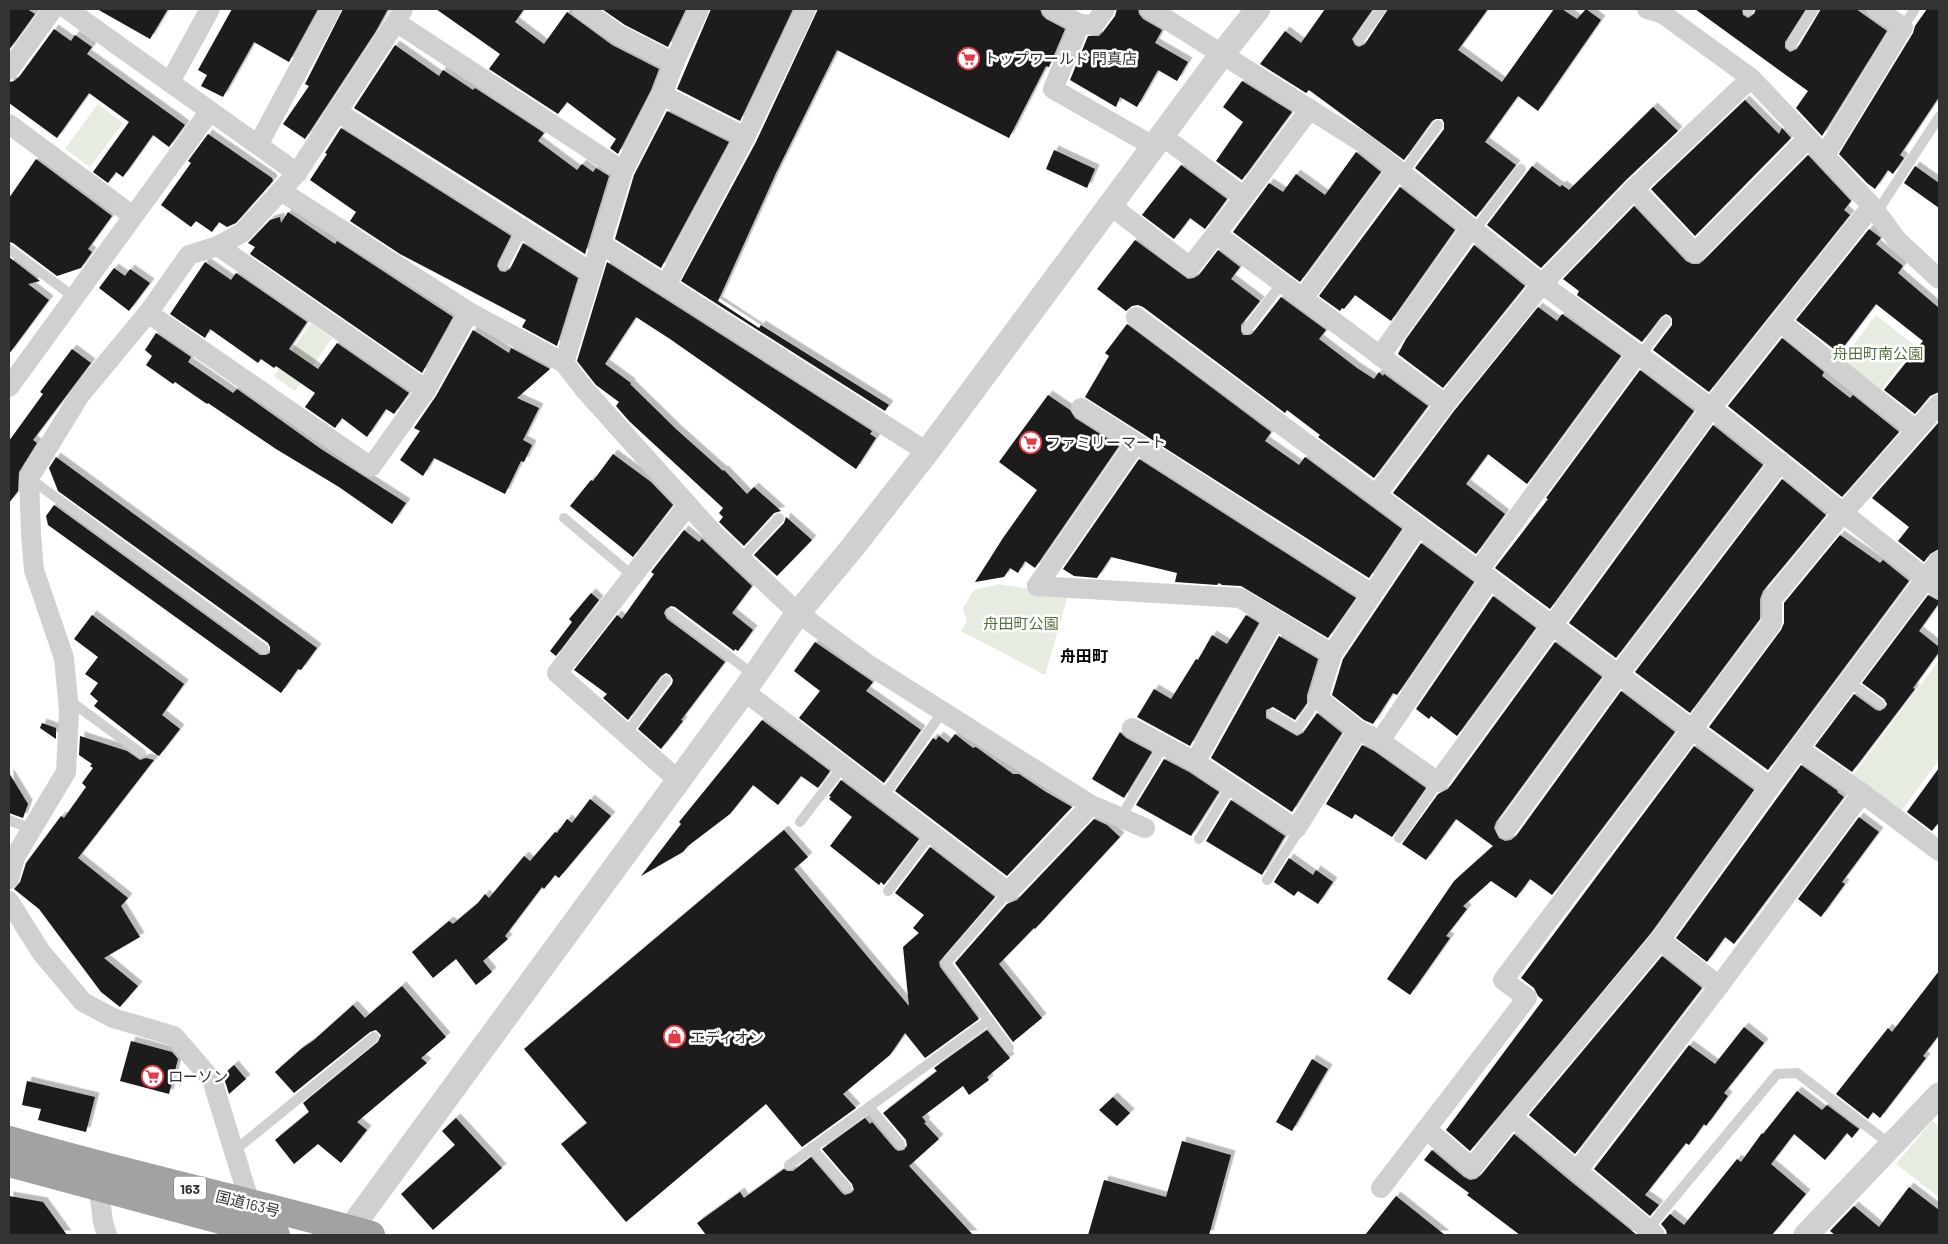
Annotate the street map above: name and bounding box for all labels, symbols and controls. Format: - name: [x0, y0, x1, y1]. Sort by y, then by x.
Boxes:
- supermarket icon: トップワールド 門真店: [956, 46, 980, 70]
- place label: トップワールド 門真店: [984, 49, 1137, 67]
- park label: 舟田町南公園: [1833, 344, 1923, 362]
- supermarket icon: ファミリーマート: [1018, 430, 1042, 454]
- place label: ファミリーマート: [1046, 433, 1166, 451]
- park label: 舟田町公園: [983, 614, 1059, 632]
- district label: 舟田町: [1060, 646, 1108, 665]
- shop icon: エディオン: [662, 1025, 686, 1049]
- place label: エディオン: [690, 1028, 764, 1046]
- supermarket icon: ローソン: [140, 1064, 164, 1088]
- place label: ローソン: [168, 1067, 228, 1085]
- road number: 163: [174, 1176, 206, 1200]
- street label: 国道163号: [214, 1186, 282, 1220]

